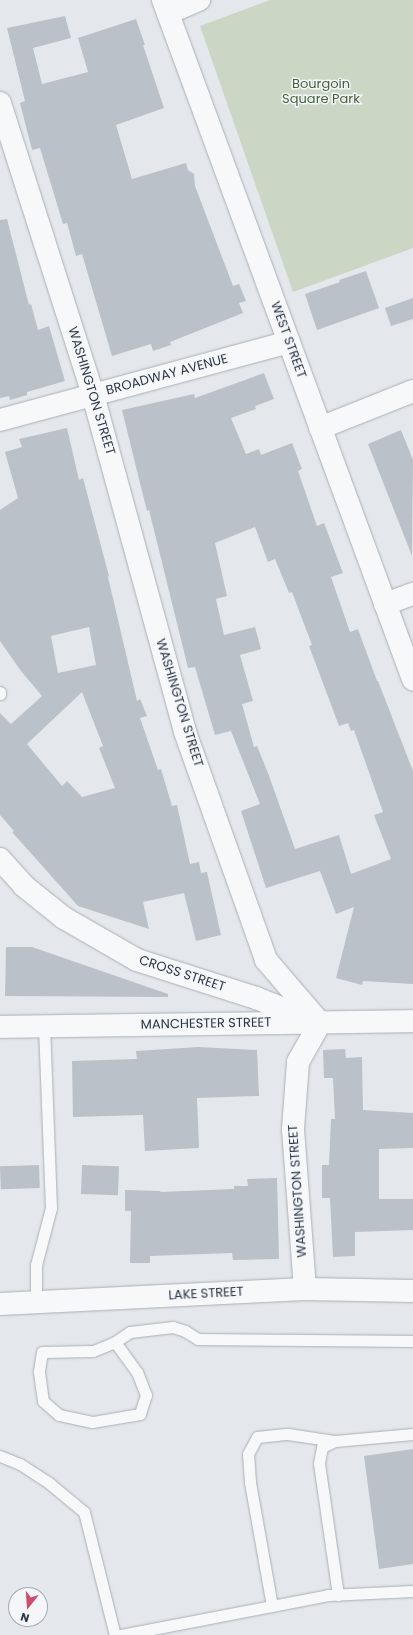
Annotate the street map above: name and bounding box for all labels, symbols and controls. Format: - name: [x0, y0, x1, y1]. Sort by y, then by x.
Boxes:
- park label: Bourgoin Square Park: [282, 77, 360, 108]
- street label: WEST STREET: [267, 300, 309, 380]
- street label: WASHINGTON STREET: [64, 325, 118, 457]
- street label: BROADWAY AVENUE: [104, 351, 230, 399]
- street label: WASHINGTON STREET: [152, 637, 206, 769]
- street label: CROSS STREET: [137, 953, 227, 995]
- street label: MANCHESTER STREET: [141, 1015, 271, 1033]
- street label: WASHINGTON STREET: [286, 1124, 310, 1258]
- street label: LAKE STREET: [168, 1284, 244, 1304]
- north arrow: [8, 1587, 48, 1627]
- text: N: [18, 1609, 31, 1626]

